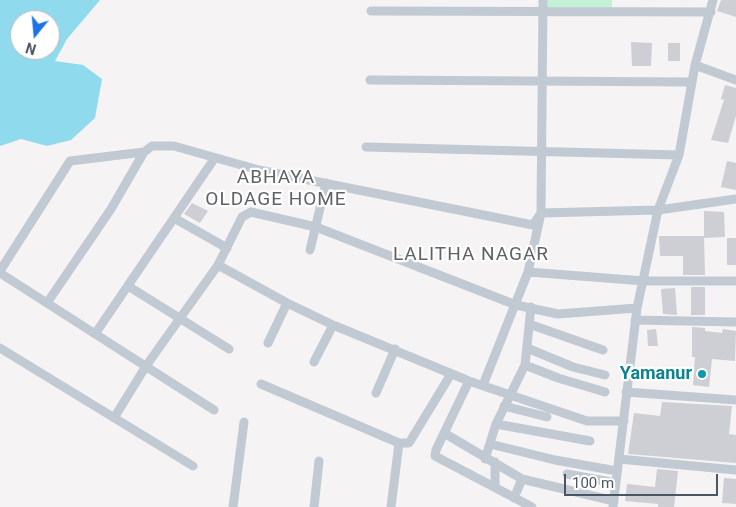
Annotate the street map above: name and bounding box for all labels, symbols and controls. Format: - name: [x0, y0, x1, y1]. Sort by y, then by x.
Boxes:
- north arrow: [10, 10, 60, 60]
- text: N: [24, 39, 38, 57]
- district label: ABHAYA OLDAGE HOME: [204, 167, 348, 211]
- district label: LALITHA NAGAR: [391, 244, 551, 266]
- place label: Yamanur: [620, 363, 692, 385]
- marker: Yamanur: [696, 368, 708, 380]
- scale bar: [566, 464, 720, 496]
- text: 100 m: [572, 474, 614, 492]

